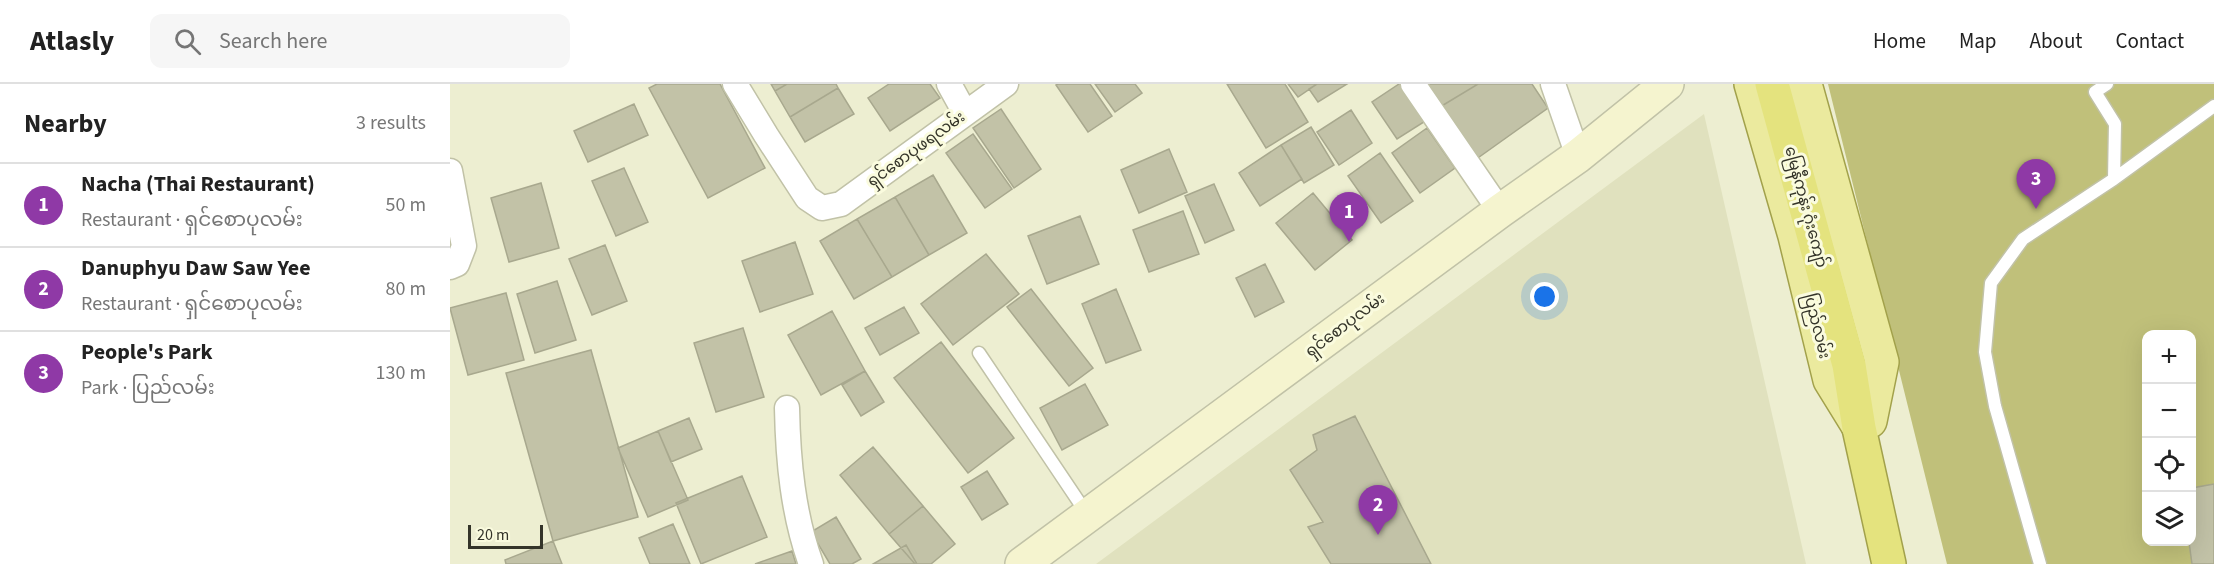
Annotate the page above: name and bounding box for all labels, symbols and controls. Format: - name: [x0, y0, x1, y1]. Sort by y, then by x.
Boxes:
- search box: [150, 14, 570, 68]
- text: Atlasly: [30, 21, 114, 61]
- icon: search: [171, 25, 204, 58]
- text: Search here: [219, 25, 328, 57]
- text: Home: [1873, 26, 1926, 56]
- text: Map: [1959, 26, 1997, 56]
- text: About: [2030, 26, 2082, 56]
- text: Contact: [2115, 26, 2184, 56]
- text: Nearby: [24, 105, 107, 142]
- street label: ရှင်စောပုဖရလမ်း: [862, 105, 971, 194]
- text: 3 results: [356, 109, 426, 137]
- street label: မြေနီကုန်း ဂုံးကျော်: [1776, 144, 1834, 271]
- pin: 3: [2016, 160, 2056, 209]
- text: Nacha (Thai Restaurant): [81, 168, 315, 200]
- text: 1: [38, 191, 49, 219]
- text: 50 m: [386, 191, 426, 219]
- pin: 1: [1330, 192, 1368, 242]
- text: Restaurant · ရှင်စောပုလမ်း: [81, 206, 303, 234]
- text: Danuphyu Daw Saw Yee: [81, 252, 311, 284]
- text: 2: [38, 275, 49, 303]
- text: 80 m: [386, 275, 426, 303]
- your location: [1530, 282, 1559, 311]
- street label: ရှင်စောပုလမ်း: [1300, 287, 1391, 365]
- text: Restaurant · ရှင်စောပုလမ်း: [81, 290, 303, 318]
- street label: ပြည်လမ်း: [1796, 291, 1837, 361]
- map controls: [2142, 330, 2196, 546]
- button: +: [2142, 330, 2196, 384]
- text: People's Park: [81, 336, 213, 368]
- text: 3: [38, 359, 49, 387]
- text: 130 m: [376, 359, 426, 387]
- text: Park · ပြည်လမ်း: [81, 374, 215, 402]
- button: −: [2142, 384, 2196, 438]
- button: locate: [2142, 438, 2196, 492]
- pin: 2: [1358, 486, 1398, 535]
- button: layers: [2142, 492, 2196, 546]
- scale bar: [468, 522, 543, 550]
- text: 20 m: [477, 524, 509, 546]

